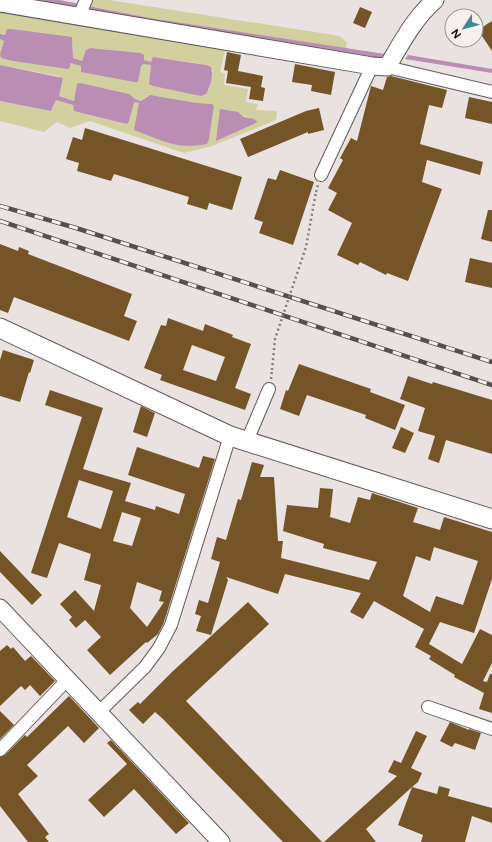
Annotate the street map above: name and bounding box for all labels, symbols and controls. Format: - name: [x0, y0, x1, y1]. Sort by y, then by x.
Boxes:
- north arrow: [444, 8, 484, 48]
- text: N: [449, 26, 464, 41]

